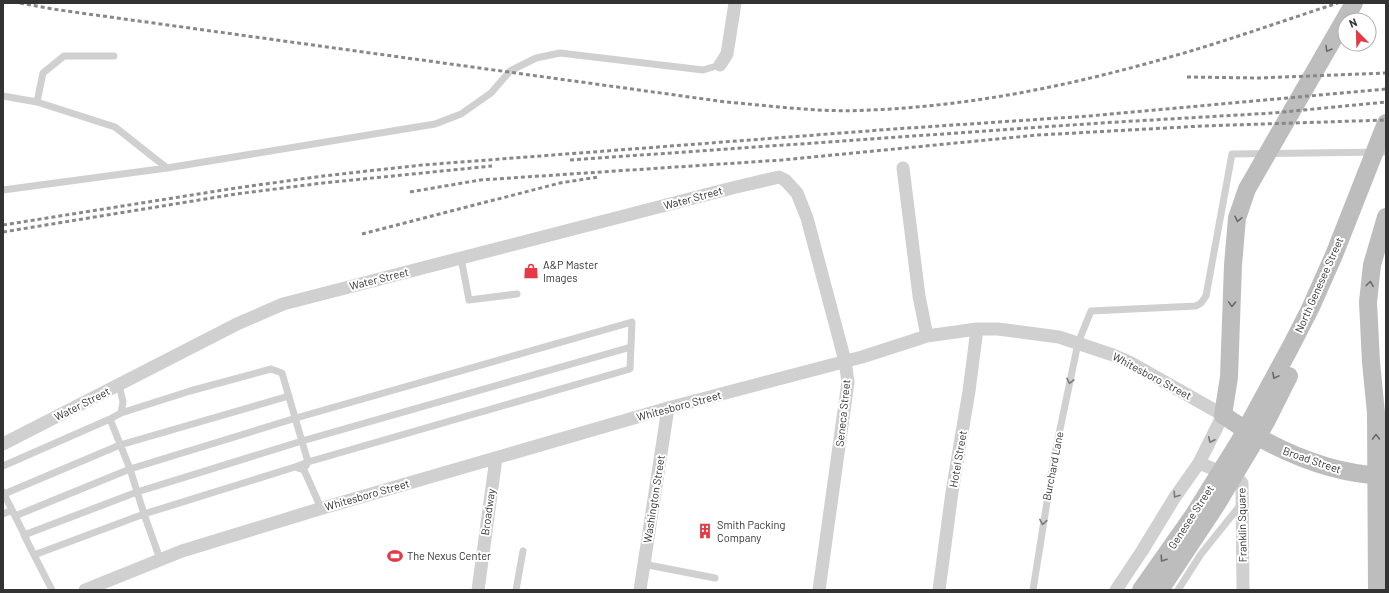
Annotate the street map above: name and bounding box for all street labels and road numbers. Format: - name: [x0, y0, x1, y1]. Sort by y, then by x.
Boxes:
- street label: Water Street: [662, 183, 724, 212]
- street label: North Genesee Street: [1292, 235, 1345, 335]
- street label: Water Street: [348, 265, 410, 292]
- street label: Whitesboro Street: [1111, 349, 1194, 402]
- street label: Seneca Street: [833, 379, 852, 447]
- street label: Water Street: [52, 384, 112, 423]
- street label: Whitesboro Street: [635, 388, 723, 423]
- street label: Hotel Street: [946, 429, 969, 488]
- street label: Burchard Lane: [1039, 430, 1066, 501]
- street label: Broad Street: [1281, 443, 1343, 476]
- street label: Washington Street: [640, 454, 667, 544]
- street label: Whitesboro Street: [323, 476, 411, 513]
- street label: Genesee Street: [1165, 482, 1216, 551]
- street label: Broadway: [478, 488, 497, 536]
- street label: Franklin Square: [1234, 488, 1249, 562]

